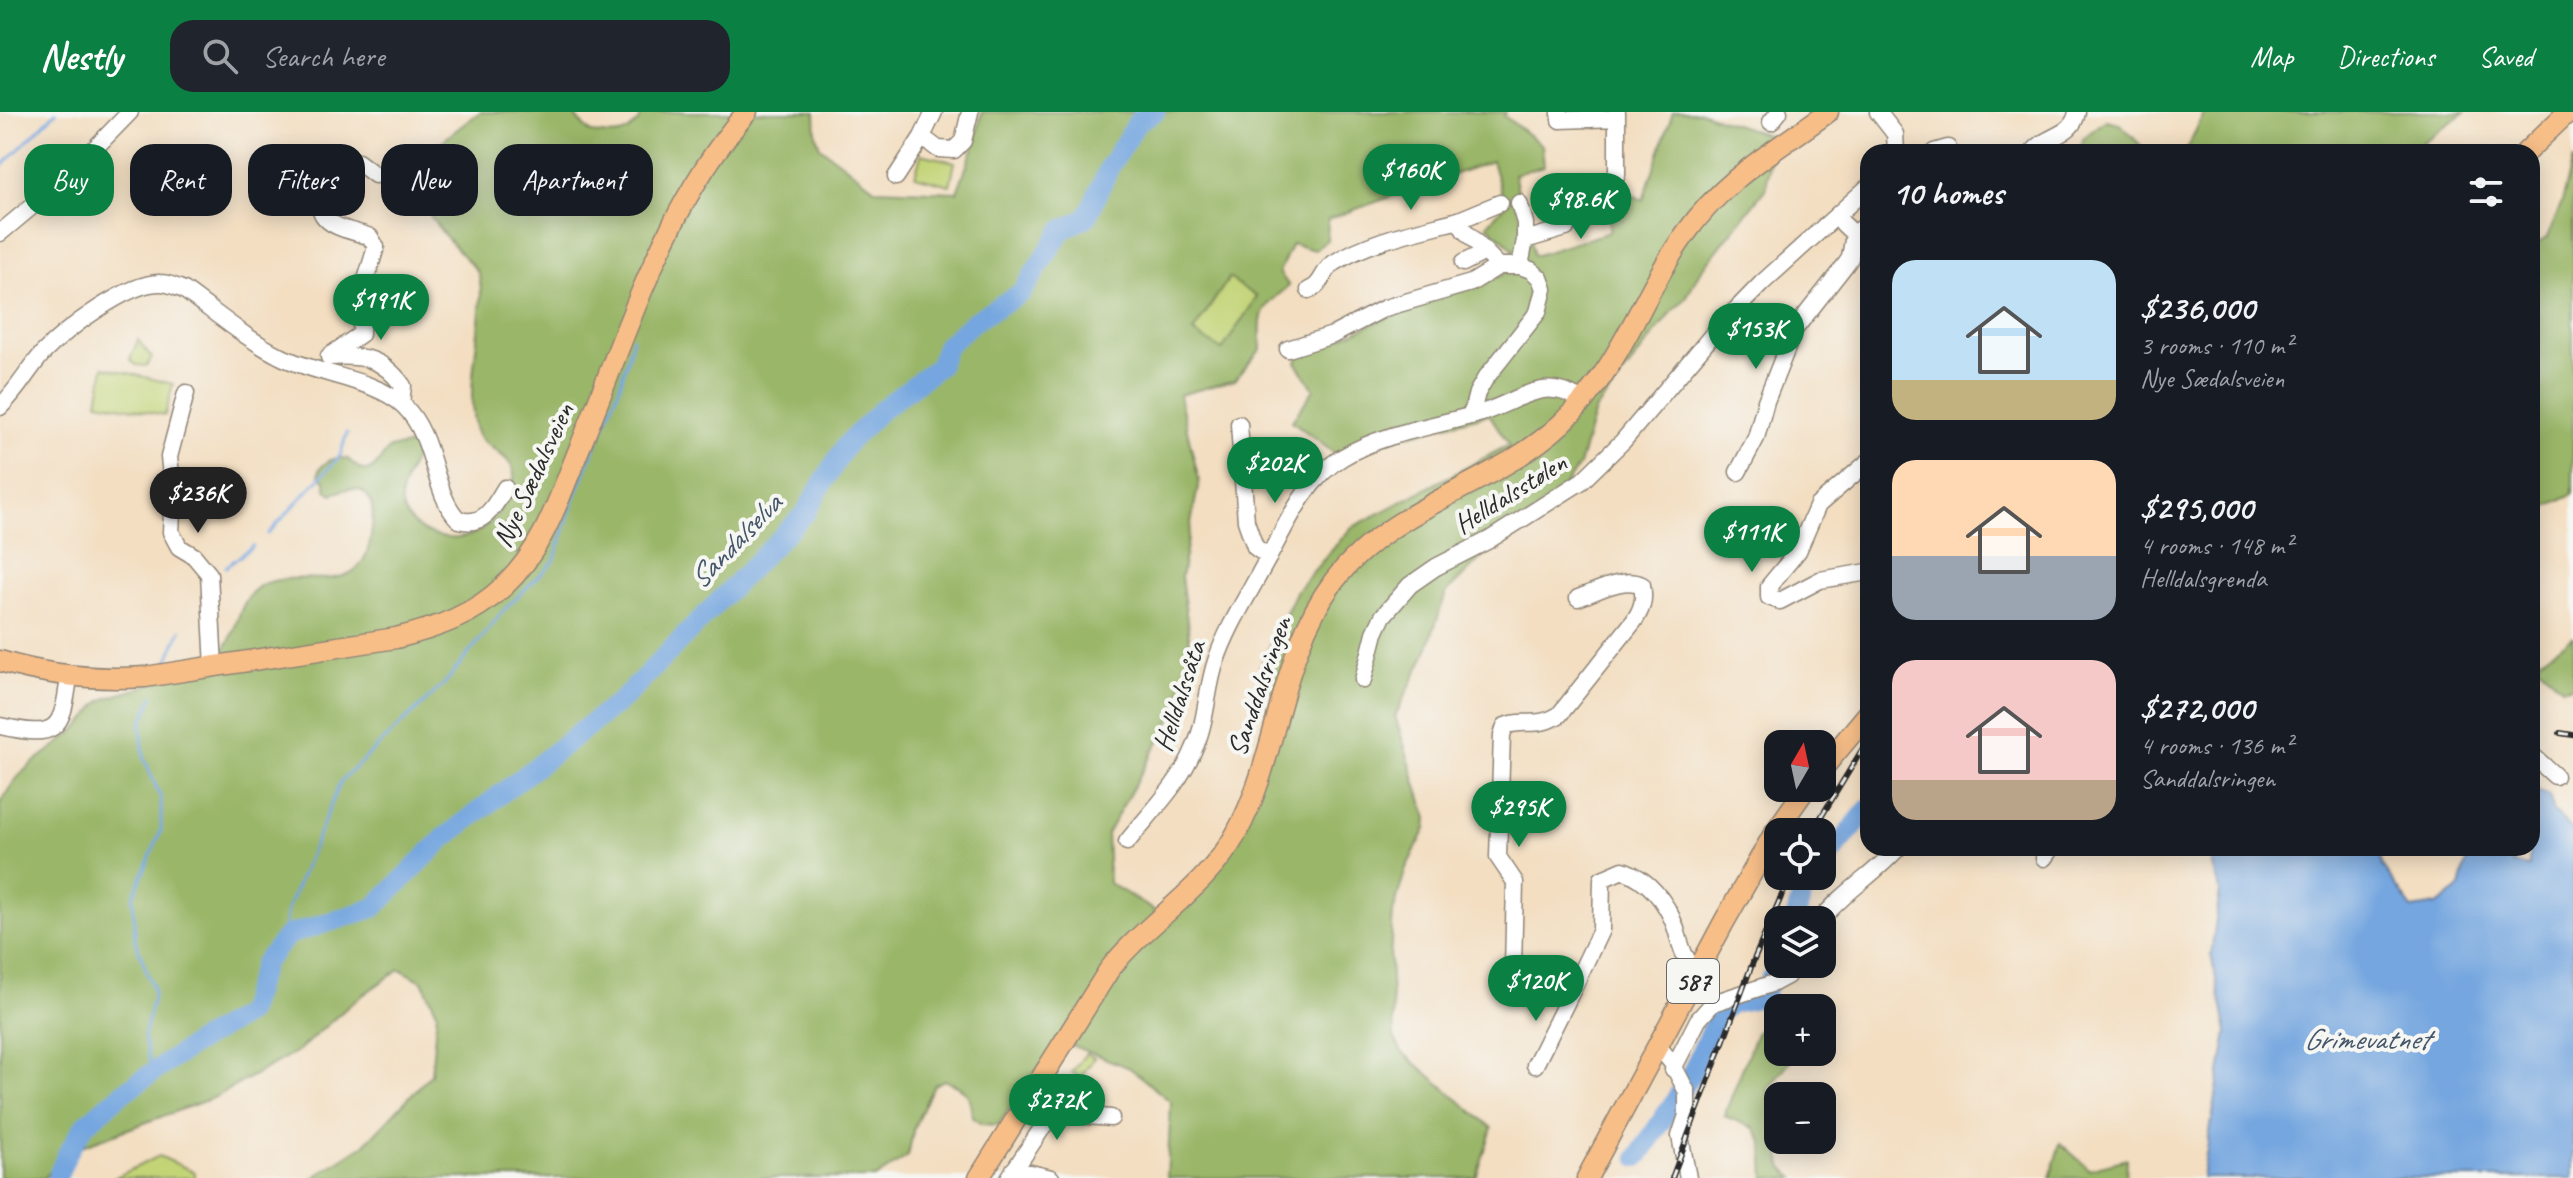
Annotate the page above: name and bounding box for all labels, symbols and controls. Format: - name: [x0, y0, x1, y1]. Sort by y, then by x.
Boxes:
- search box: [170, 20, 730, 92]
- text: Nestly: [40, 33, 122, 80]
- icon: search: [198, 34, 242, 78]
- text: Search here: [262, 37, 384, 75]
- text: Map: [2250, 39, 2293, 74]
- text: Directions: [2337, 39, 2435, 74]
- text: Saved: [2479, 39, 2533, 74]
- chip: Buy: [24, 144, 114, 216]
- chip: Rent: [130, 144, 232, 216]
- chip: Filters: [248, 144, 365, 216]
- chip: New: [381, 144, 478, 216]
- chip: Apartment: [494, 144, 653, 216]
- pin: $160K: [1355, 144, 1467, 212]
- text: $160K: [1381, 153, 1441, 186]
- icon: filters: [2464, 170, 2508, 214]
- text: 10 homes: [1892, 171, 2003, 214]
- pin: $98.6K: [1516, 173, 1646, 241]
- text: $98.6K: [1548, 182, 1614, 215]
- pin: $191K: [325, 274, 437, 342]
- text: $191K: [351, 283, 411, 316]
- text: $236,000: [2140, 286, 2255, 329]
- icon: home: [1956, 292, 2052, 388]
- pin: $153K: [1700, 303, 1812, 371]
- text: $153K: [1726, 312, 1786, 345]
- text: 3 rooms · 110 m²: [2140, 329, 2292, 362]
- text: Nye Sædalsveien: [2140, 362, 2284, 395]
- street label: Nye Sædalsveien: [484, 397, 582, 553]
- pin: $202K: [1219, 437, 1331, 505]
- street label: Helldalsstølen: [1447, 444, 1573, 541]
- text: $202K: [1245, 446, 1305, 479]
- pin: $236K: [142, 467, 254, 535]
- text: $236K: [168, 476, 228, 509]
- water label: Sandalselva: [680, 483, 792, 597]
- text: $295,000: [2140, 486, 2253, 529]
- icon: home: [1956, 492, 2052, 588]
- pin: $111K: [1696, 506, 1808, 574]
- text: $111K: [1722, 515, 1782, 548]
- text: 4 rooms · 148 m²: [2140, 529, 2292, 562]
- text: Helldalsgrenda: [2140, 562, 2266, 595]
- street label: Sanddalsringen: [1219, 610, 1300, 760]
- street label: Helldalssåta: [1145, 635, 1214, 756]
- text: $272,000: [2140, 686, 2254, 729]
- icon: home: [1956, 692, 2052, 788]
- text: 4 rooms · 136 m²: [2140, 729, 2292, 762]
- north arrow: [1764, 730, 1836, 802]
- map controls: [1764, 730, 1836, 1154]
- text: Sanddalsringen: [2140, 762, 2275, 795]
- pin: $295K: [1463, 781, 1575, 849]
- text: $295K: [1489, 790, 1549, 823]
- button: locate: [1764, 818, 1836, 890]
- button: layers: [1764, 906, 1836, 978]
- pin: $120K: [1480, 955, 1592, 1023]
- road number: 587: [1667, 959, 1719, 1003]
- text: $120K: [1506, 964, 1566, 997]
- button: +: [1764, 994, 1836, 1066]
- water label: Grimevatnet: [2304, 1020, 2435, 1058]
- pin: $272K: [1001, 1074, 1113, 1142]
- button: −: [1764, 1082, 1836, 1154]
- text: $272K: [1027, 1083, 1087, 1116]

